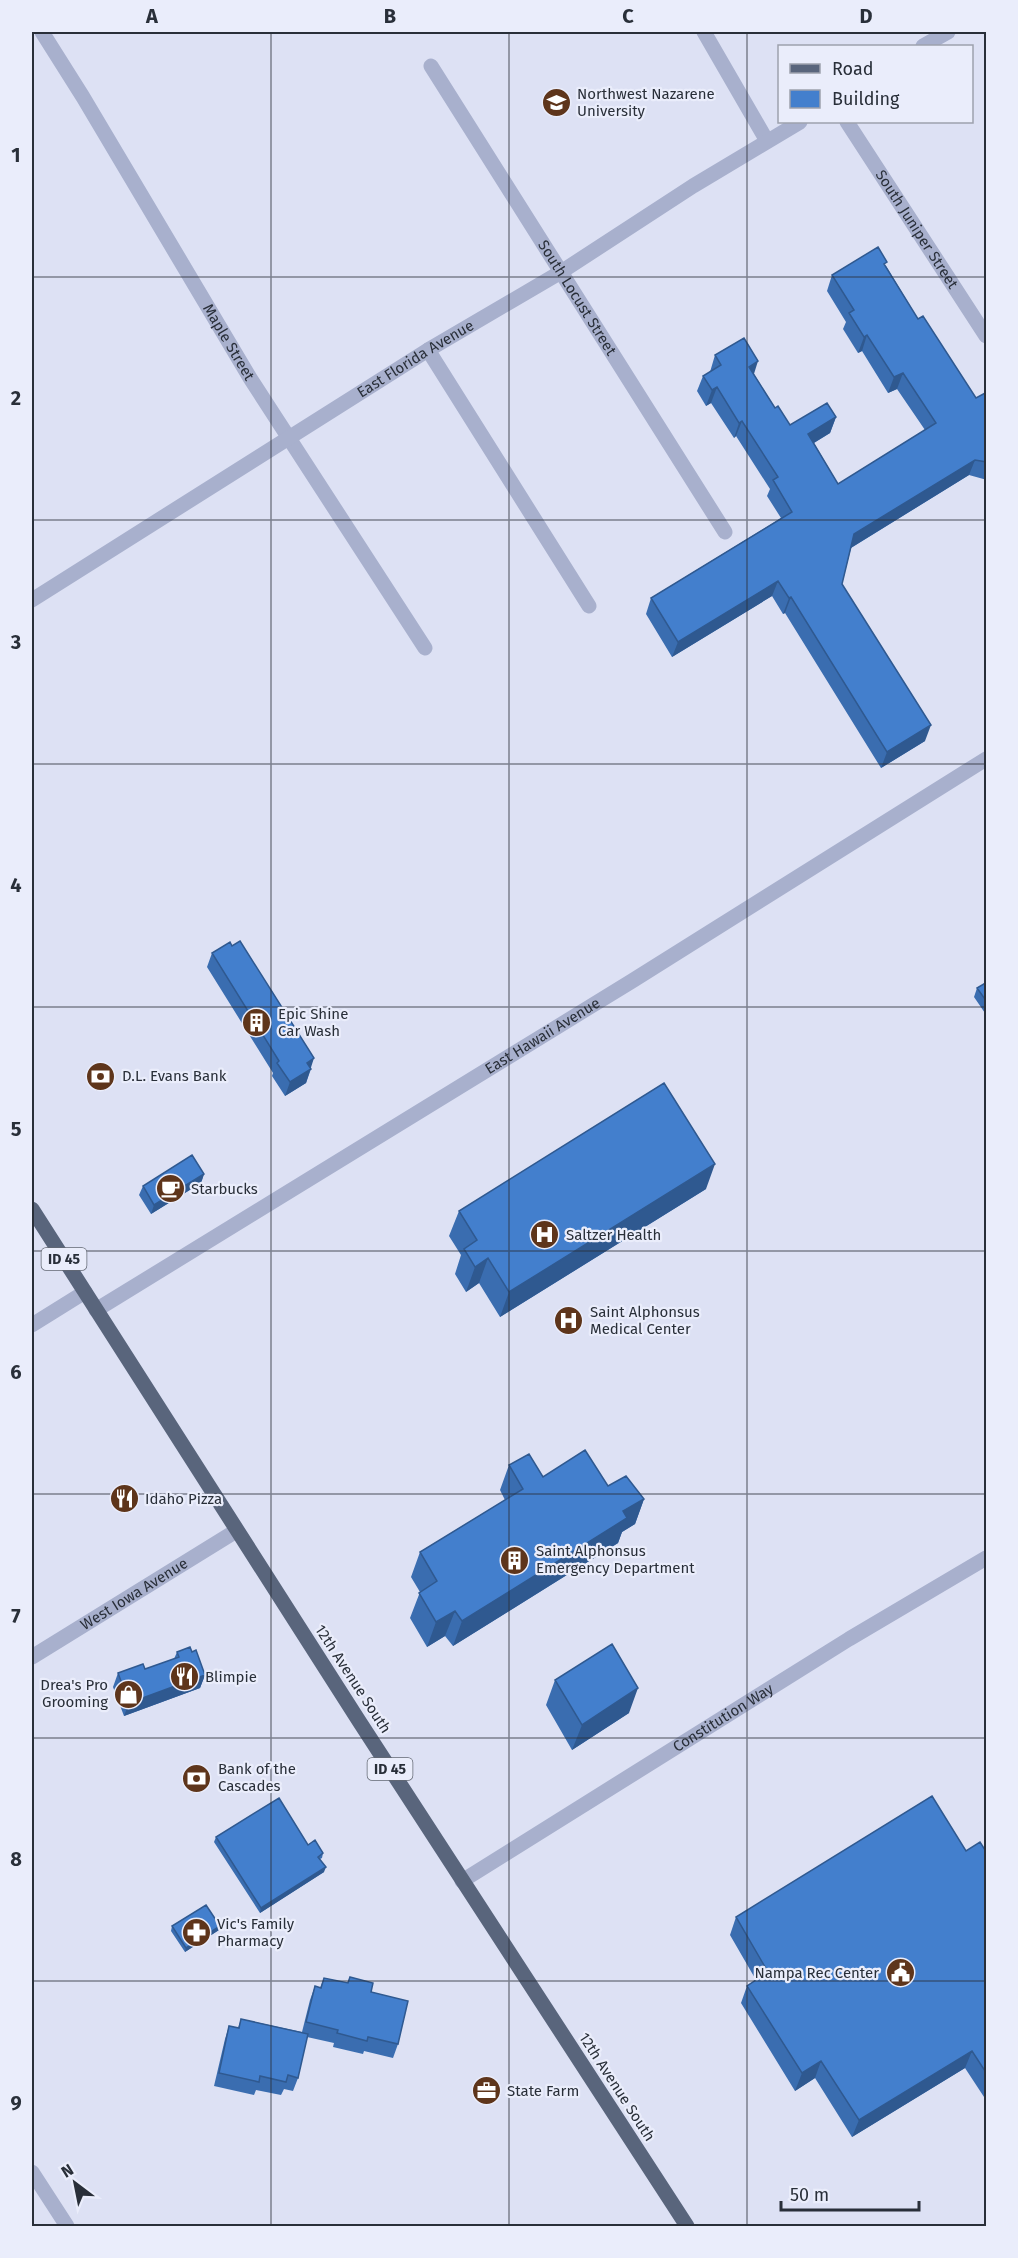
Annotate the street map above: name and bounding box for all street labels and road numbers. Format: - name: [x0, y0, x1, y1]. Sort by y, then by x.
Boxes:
- street label: South Juniper Street: [872, 167, 962, 293]
- street label: South Locust Street: [534, 237, 621, 359]
- street label: Maple Street: [199, 301, 259, 384]
- street label: East Florida Avenue: [354, 316, 477, 401]
- street label: East Hawaii Avenue: [482, 994, 603, 1078]
- road number: ID 45: [42, 1248, 86, 1270]
- street label: West Iowa Avenue: [77, 1554, 191, 1634]
- street label: 12th Avenue South: [311, 1621, 395, 1737]
- street label: Constitution Way: [670, 1679, 777, 1756]
- road number: ID 45: [368, 1758, 412, 1780]
- street label: 12th Avenue South: [575, 2029, 659, 2145]

